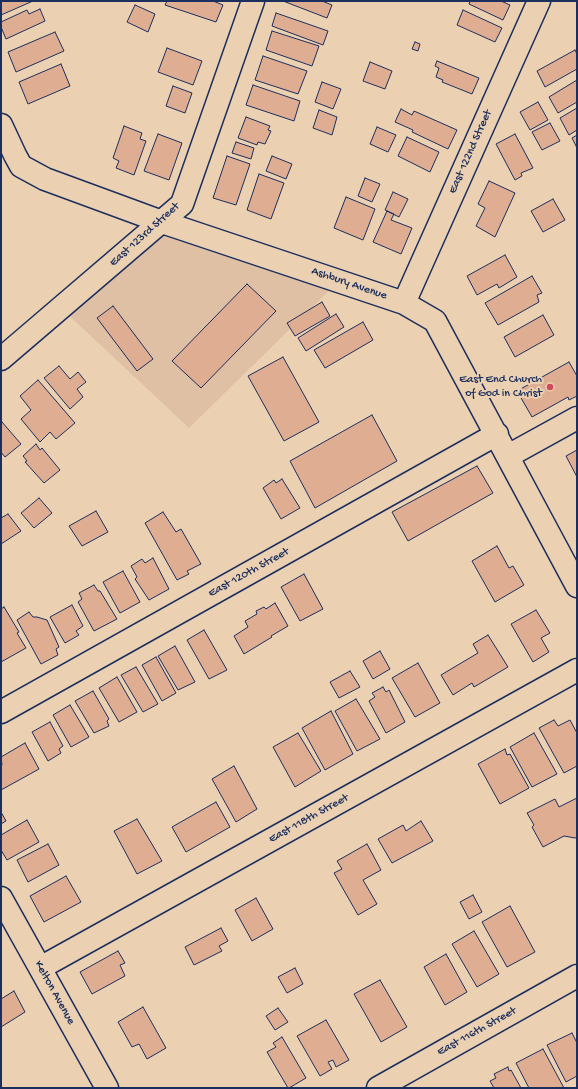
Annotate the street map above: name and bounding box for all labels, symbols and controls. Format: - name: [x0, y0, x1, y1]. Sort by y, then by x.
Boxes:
- street label: East 122nd Street: [446, 108, 496, 196]
- street label: East 123rd Street: [107, 200, 183, 270]
- street label: Ashbury Avenue: [309, 264, 389, 304]
- place label: East End Church of God in Christ: [459, 373, 542, 401]
- marker: East End Church of God in Christ: [545, 382, 555, 392]
- street label: East 120th Street: [206, 545, 292, 601]
- street label: East 118th Street: [267, 791, 351, 847]
- street label: Kelton Avenue: [30, 958, 78, 1028]
- street label: East 116th Street: [435, 1004, 519, 1060]

